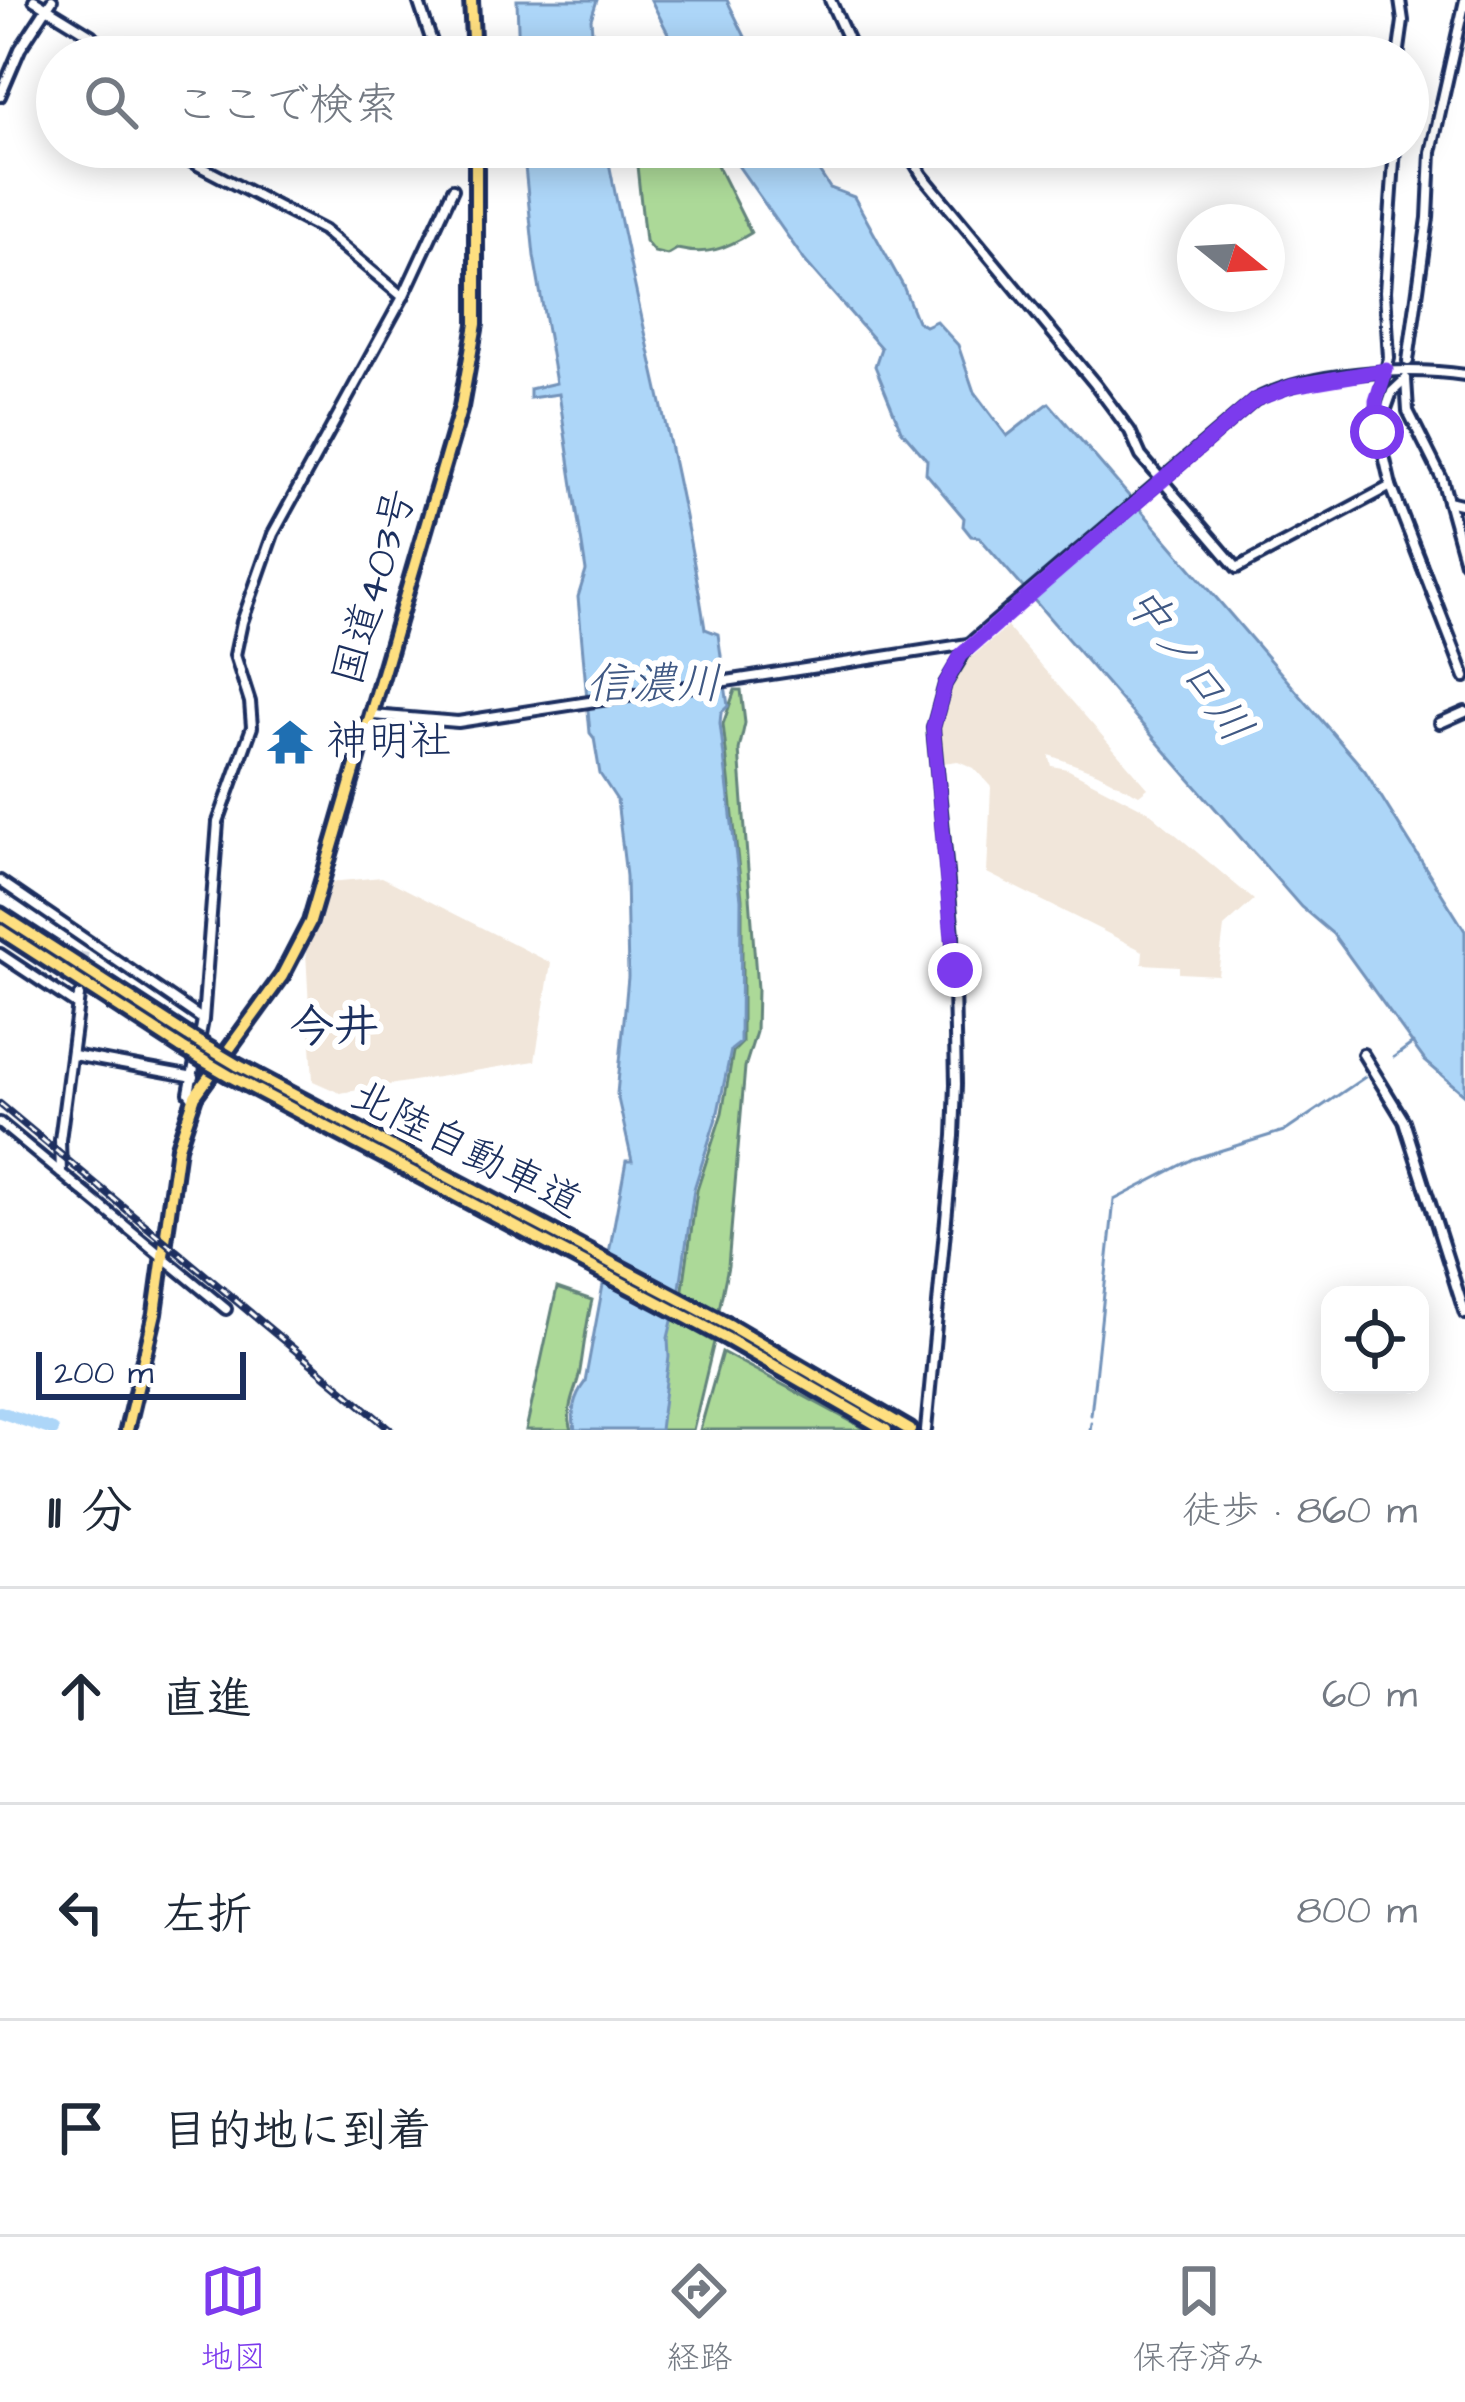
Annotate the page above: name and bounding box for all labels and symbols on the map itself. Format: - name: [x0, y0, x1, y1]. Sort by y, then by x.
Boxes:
- north arrow: [1177, 204, 1285, 312]
- route start: [1350, 405, 1404, 459]
- street label: 国道403号: [319, 482, 431, 692]
- water label: 中ノ口川: [1110, 574, 1266, 756]
- water label: 信濃川: [586, 654, 722, 716]
- place label: 神明社: [326, 713, 452, 771]
- temple icon: 神明社: [265, 717, 315, 767]
- route end: [928, 943, 982, 997]
- district label: 今井: [289, 997, 379, 1059]
- street label: 北陸自動車道: [341, 1067, 591, 1233]
- scale bar: [36, 1346, 246, 1399]

